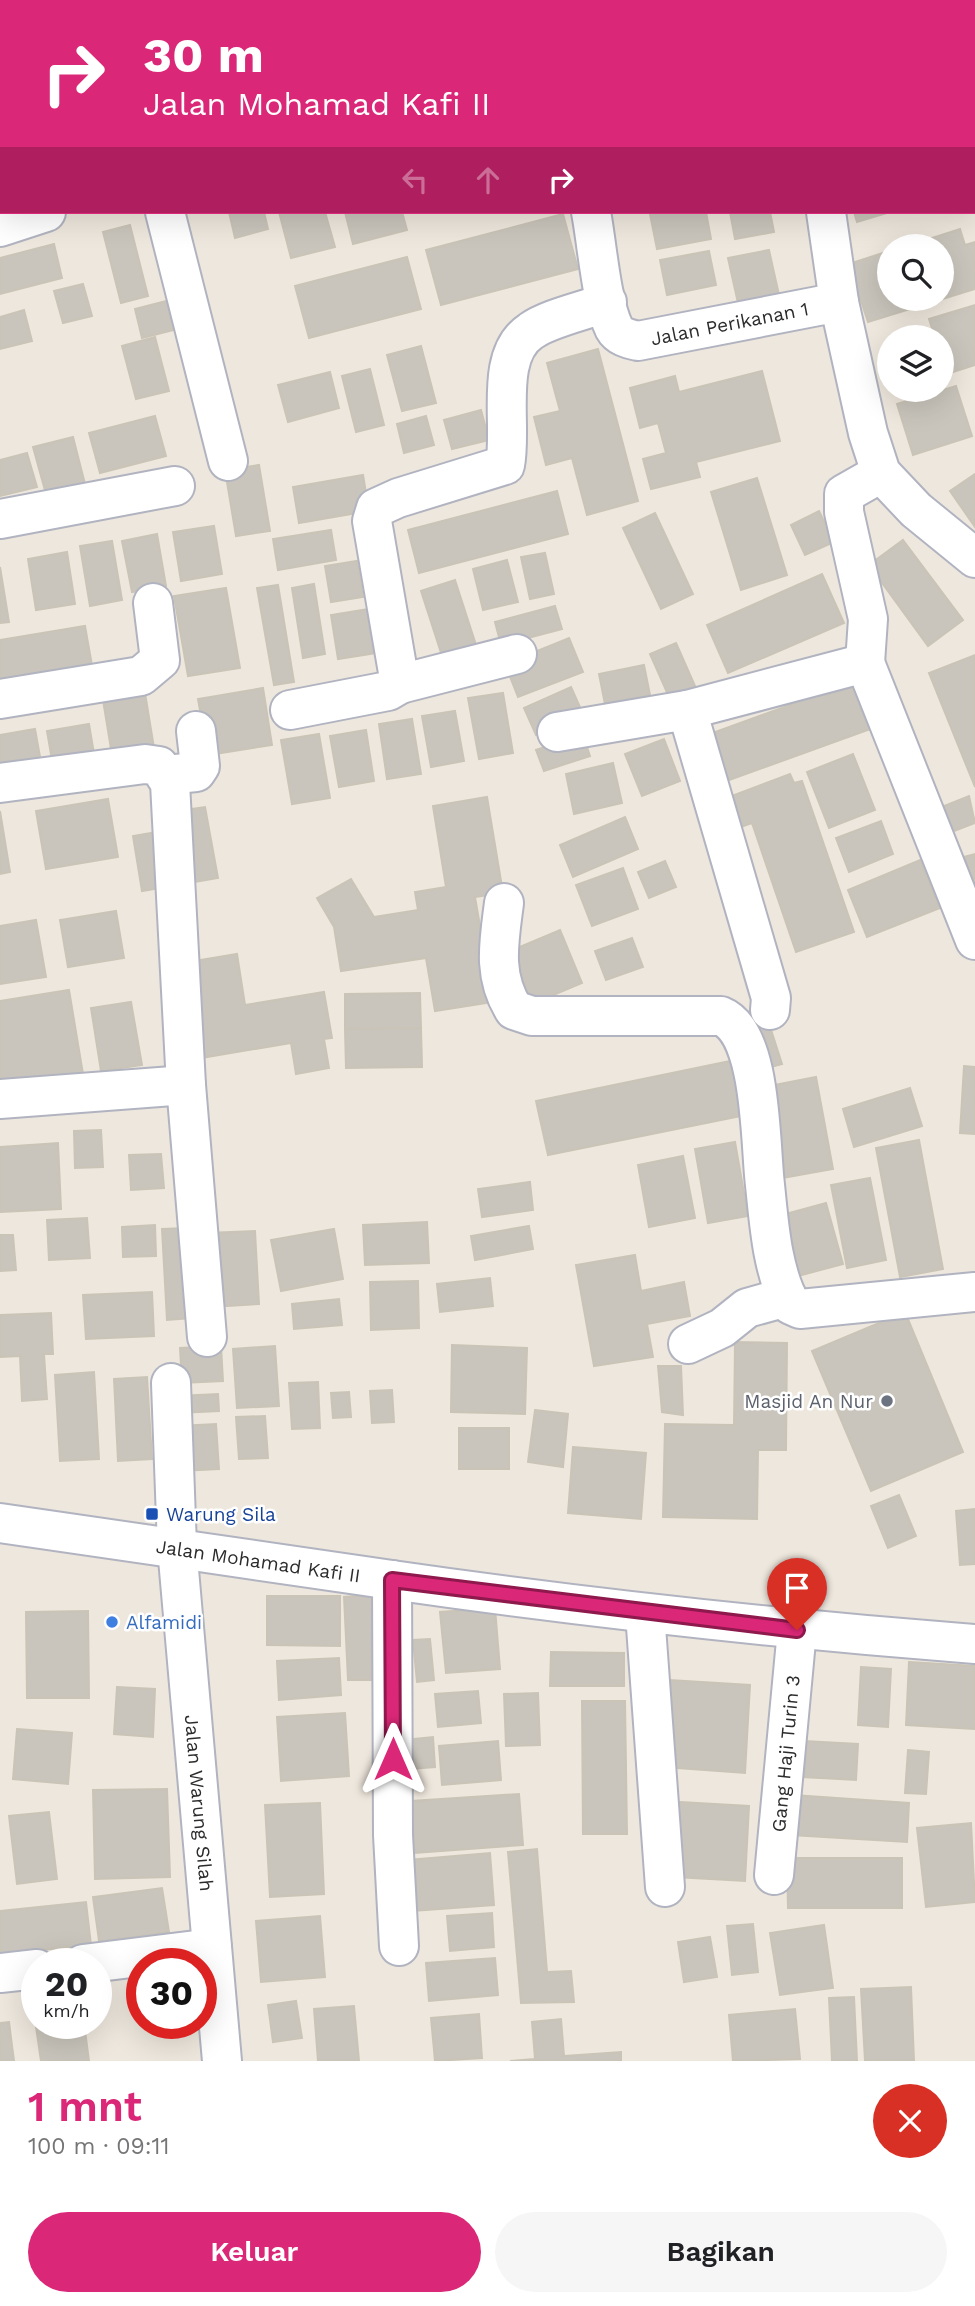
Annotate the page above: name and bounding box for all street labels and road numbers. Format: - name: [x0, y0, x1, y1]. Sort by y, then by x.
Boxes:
- street label: Jalan Perikanan 1: [649, 297, 810, 350]
- street label: Jalan Mohamad Kafi II: [154, 1534, 362, 1587]
- street label: Gang Haji Turin 3: [767, 1674, 804, 1833]
- street label: Jalan Warung Silah: [180, 1714, 219, 1892]

